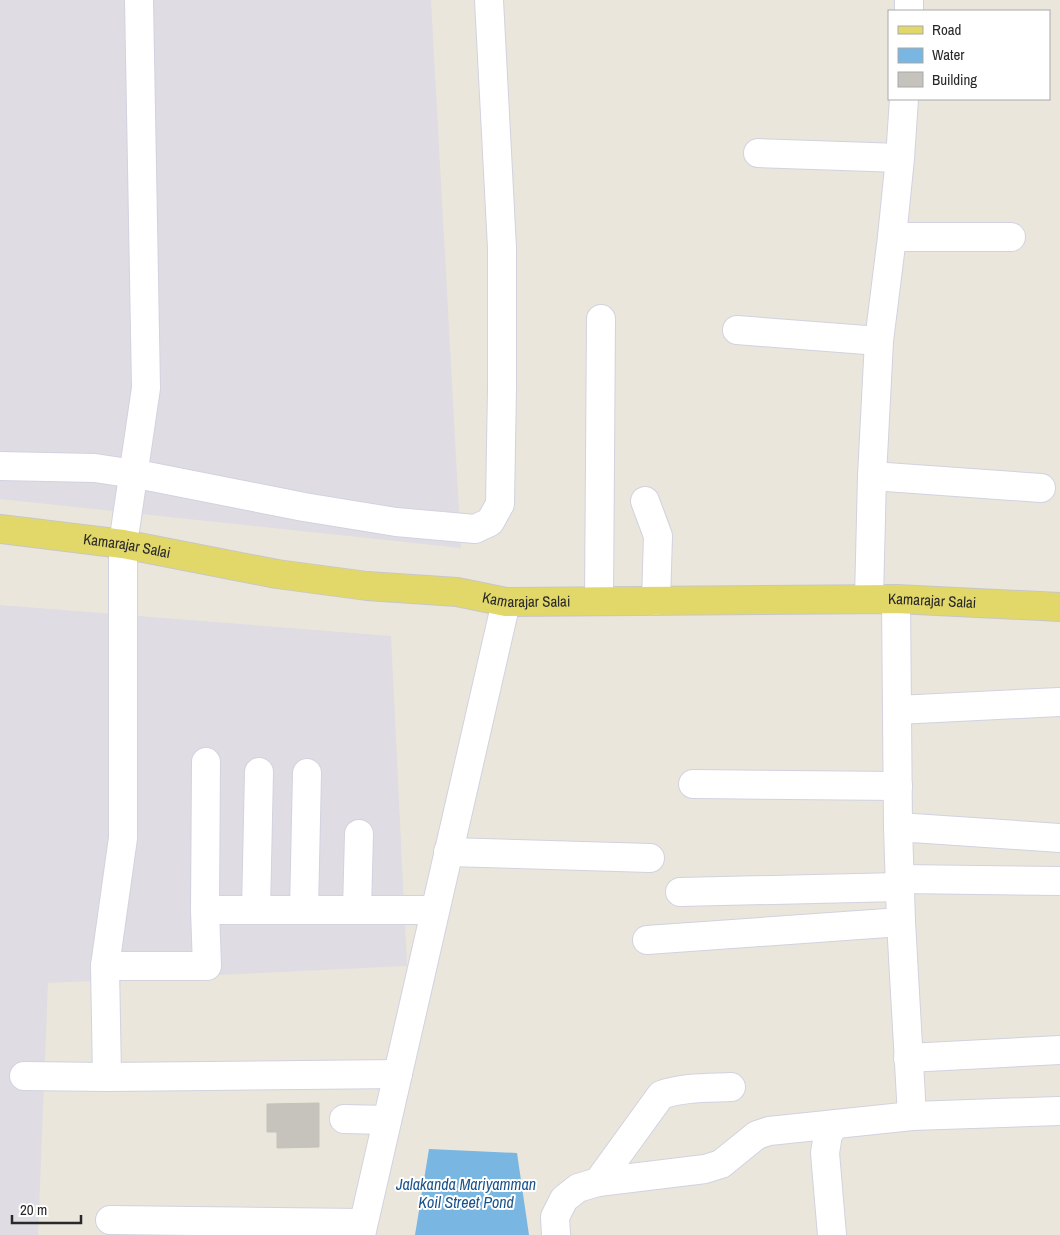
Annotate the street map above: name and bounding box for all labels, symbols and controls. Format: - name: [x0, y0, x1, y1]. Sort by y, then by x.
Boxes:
- legend: [888, 10, 1050, 100]
- text: Road: [932, 19, 961, 40]
- text: Water: [932, 44, 964, 65]
- text: Building: [932, 69, 977, 90]
- street label: Kamarajar Salai: [82, 528, 172, 563]
- street label: Kamarajar Salai: [481, 586, 570, 612]
- street label: Kamarajar Salai: [888, 588, 977, 613]
- water label: Jalakanda Mariyamman Koil Street Pond: [395, 1173, 536, 1213]
- scale bar: [12, 1192, 81, 1224]
- text: 20 m: [20, 1199, 47, 1220]

